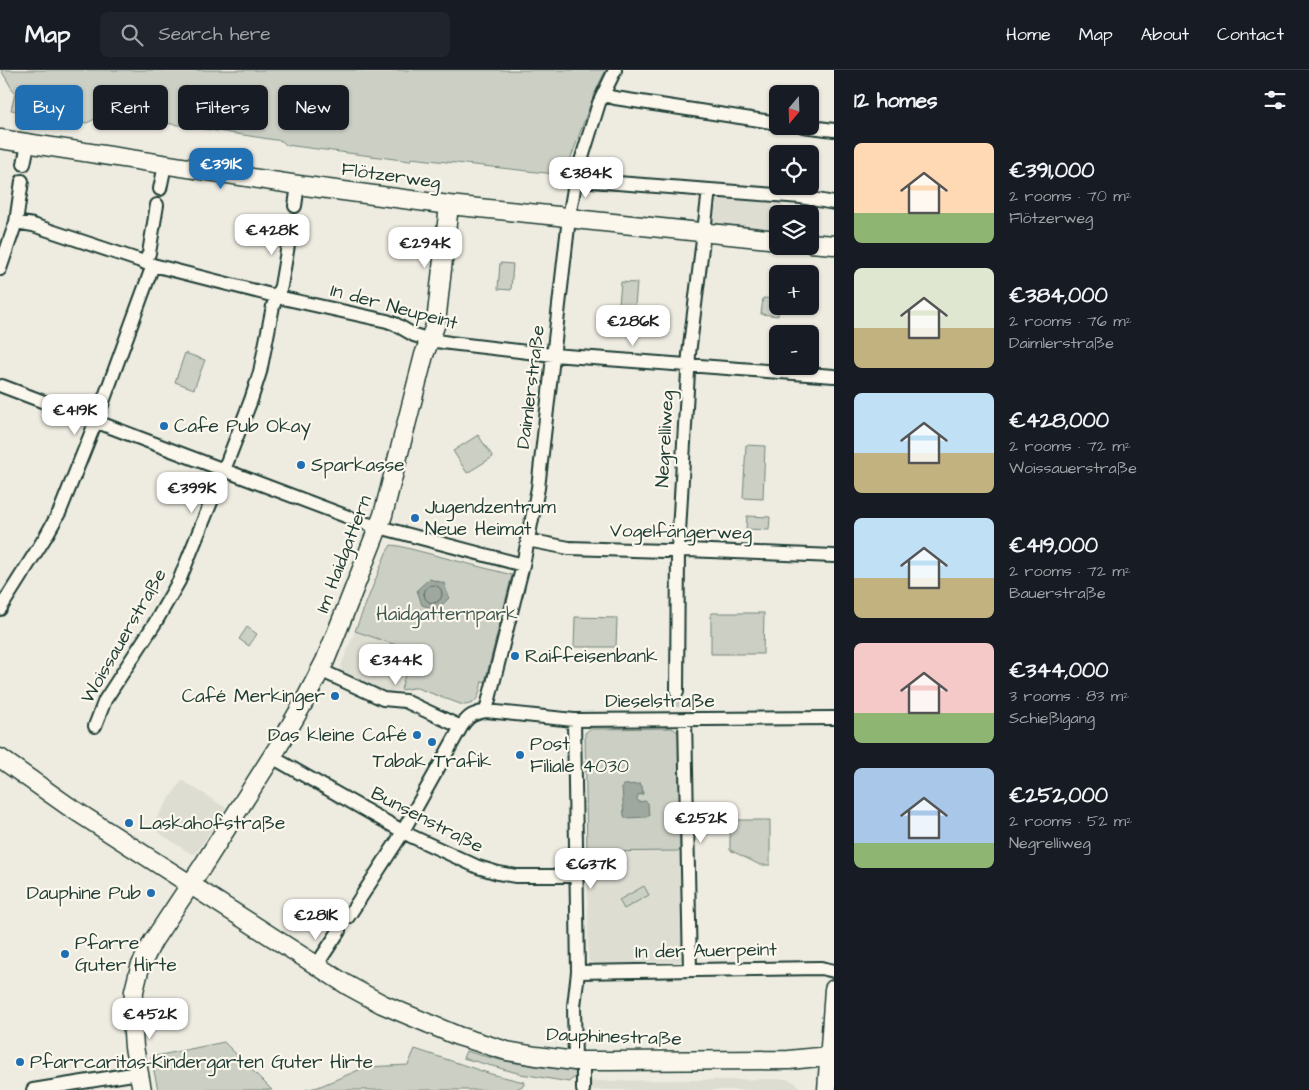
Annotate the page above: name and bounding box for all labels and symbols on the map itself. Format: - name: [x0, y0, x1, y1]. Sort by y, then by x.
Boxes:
- north arrow: [769, 85, 819, 135]
- pin: €391K: [186, 148, 256, 190]
- street label: Flötzerweg: [339, 156, 443, 197]
- pin: €384K: [551, 156, 621, 199]
- pin: €428K: [237, 214, 307, 256]
- pin: €294K: [390, 226, 460, 269]
- street label: In der Neupeint: [327, 277, 461, 337]
- pin: €286K: [598, 304, 668, 347]
- street label: Daimlerstraße: [510, 324, 552, 450]
- street label: Negrelliweg: [649, 390, 682, 488]
- pin: €419K: [40, 394, 110, 436]
- place label: Cafe Pub Okay: [174, 413, 311, 441]
- marker: Cafe Pub Okay: [158, 420, 170, 432]
- place label: Sparkasse: [311, 452, 405, 479]
- marker: Sparkasse: [295, 459, 307, 471]
- pin: €399K: [157, 472, 227, 514]
- street label: Im Haidgattern: [309, 491, 380, 617]
- place label: Jugendzentrum Neue Heimat: [425, 494, 556, 543]
- marker: Jugendzentrum Neue Heimat: [409, 512, 421, 524]
- street label: Vogelfängerweg: [610, 517, 752, 548]
- street label: Woissauerstraße: [74, 564, 174, 708]
- park label: Haidgatternpark: [376, 601, 518, 629]
- place label: Raiffeisenbank: [525, 643, 658, 670]
- pin: €344K: [361, 644, 431, 686]
- marker: Raiffeisenbank: [509, 650, 521, 662]
- place label: Café Merkinger: [182, 683, 326, 711]
- street label: Dieselstraße: [605, 688, 715, 715]
- marker: Café Merkinger: [329, 690, 341, 702]
- place label: Das kleine Café: [268, 722, 407, 749]
- marker: Das kleine Café: [411, 729, 423, 741]
- place label: Post Filiale 4030: [530, 731, 629, 780]
- marker: Tabak Trafik: [426, 736, 438, 748]
- place label: Tabak Trafik: [373, 748, 492, 775]
- marker: Post Filiale 4030: [514, 749, 526, 761]
- street label: Bunsenstraße: [366, 780, 488, 860]
- pin: €252K: [666, 802, 736, 844]
- place label: Laskahofstraße: [139, 810, 285, 837]
- marker: Laskahofstraße: [123, 817, 135, 829]
- pin: €637K: [556, 848, 626, 890]
- place label: Dauphine Pub: [27, 880, 141, 907]
- marker: Dauphine Pub: [145, 887, 157, 899]
- pin: €281K: [281, 898, 351, 941]
- place label: Pfarre Guter Hirte: [75, 930, 177, 979]
- street label: In der Auerpeint: [635, 936, 777, 966]
- marker: Pfarre Guter Hirte: [59, 948, 71, 960]
- pin: €452K: [115, 998, 185, 1040]
- street label: Dauphinestraße: [546, 1021, 682, 1053]
- place label: Pfarrcaritas-Kindergarten Guter Hirte: [30, 1049, 373, 1077]
- marker: Pfarrcaritas-Kindergarten Guter Hirte: [14, 1056, 26, 1068]

